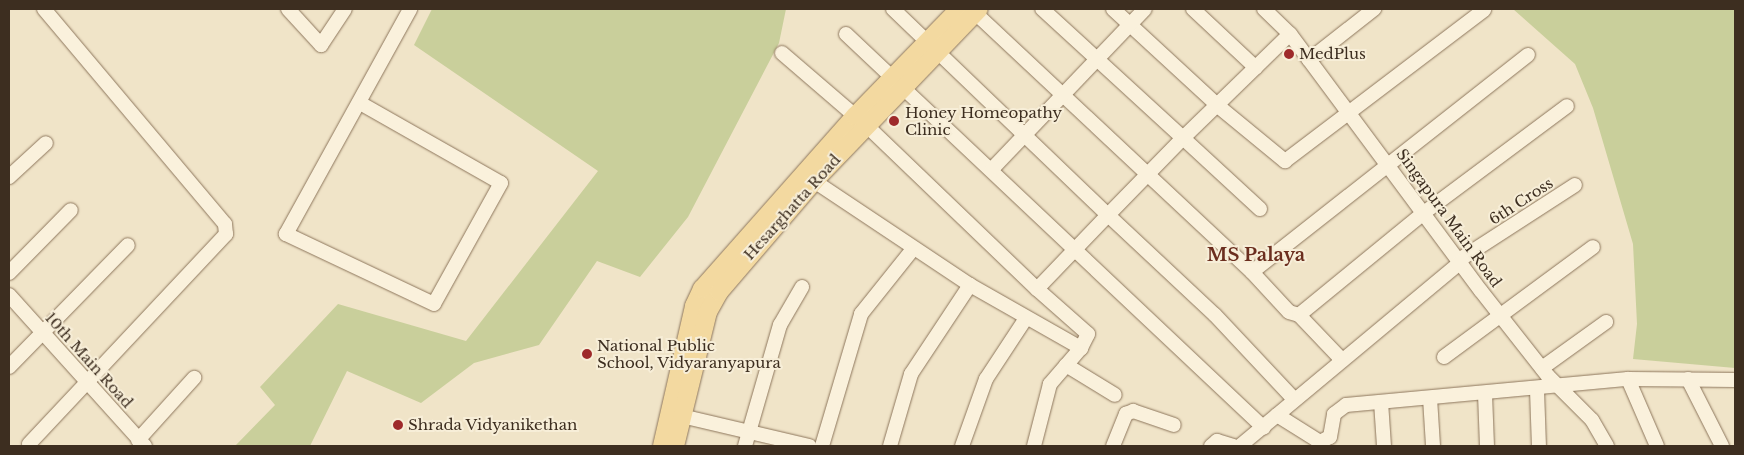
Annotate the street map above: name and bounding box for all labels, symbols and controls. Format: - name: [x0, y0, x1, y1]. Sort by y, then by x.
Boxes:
- place label: MedPlus: [1299, 45, 1366, 63]
- marker: MedPlus: [1283, 48, 1295, 60]
- place label: Honey Homeopathy Clinic: [905, 103, 1062, 138]
- marker: Honey Homeopathy Clinic: [887, 114, 901, 128]
- street label: Singapura Main Road: [1393, 145, 1505, 291]
- street label: Hesarghatta Road: [740, 150, 844, 264]
- street label: 6th Cross: [1486, 174, 1556, 228]
- district label: MS Palaya: [1207, 244, 1305, 266]
- street label: 10th Main Road: [41, 309, 137, 411]
- place label: National Public School, Vidyaranyapura: [597, 336, 781, 371]
- marker: National Public School, Vidyaranyapura: [581, 348, 593, 360]
- place label: Shrada Vidyanikethan: [408, 416, 578, 434]
- marker: Shrada Vidyanikethan: [392, 419, 404, 431]

